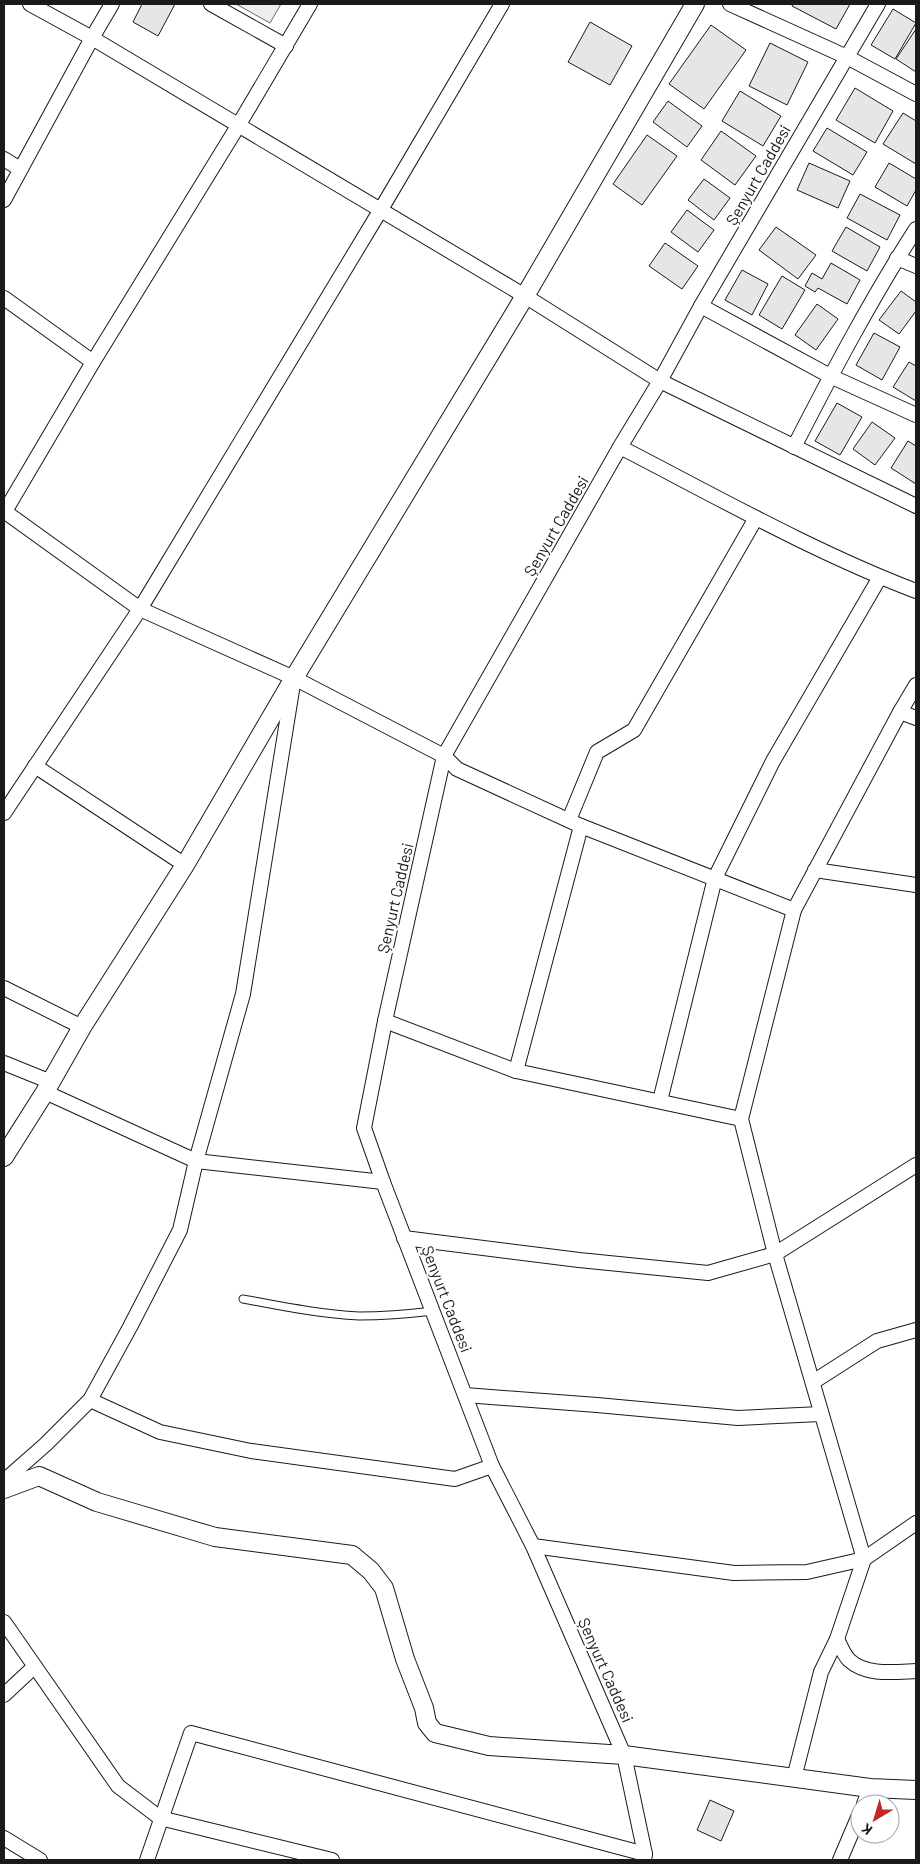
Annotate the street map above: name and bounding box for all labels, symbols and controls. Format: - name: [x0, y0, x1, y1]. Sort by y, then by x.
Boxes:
- street label: Şenyurt Caddesi: [721, 121, 794, 228]
- street label: Şenyurt Caddesi: [519, 472, 592, 579]
- street label: Şenyurt Caddesi: [373, 841, 416, 955]
- street label: Şenyurt Caddesi: [418, 1243, 477, 1355]
- street label: Şenyurt Caddesi: [575, 1614, 638, 1725]
- north arrow: [850, 1794, 900, 1844]
- text: K: [858, 1820, 875, 1839]

